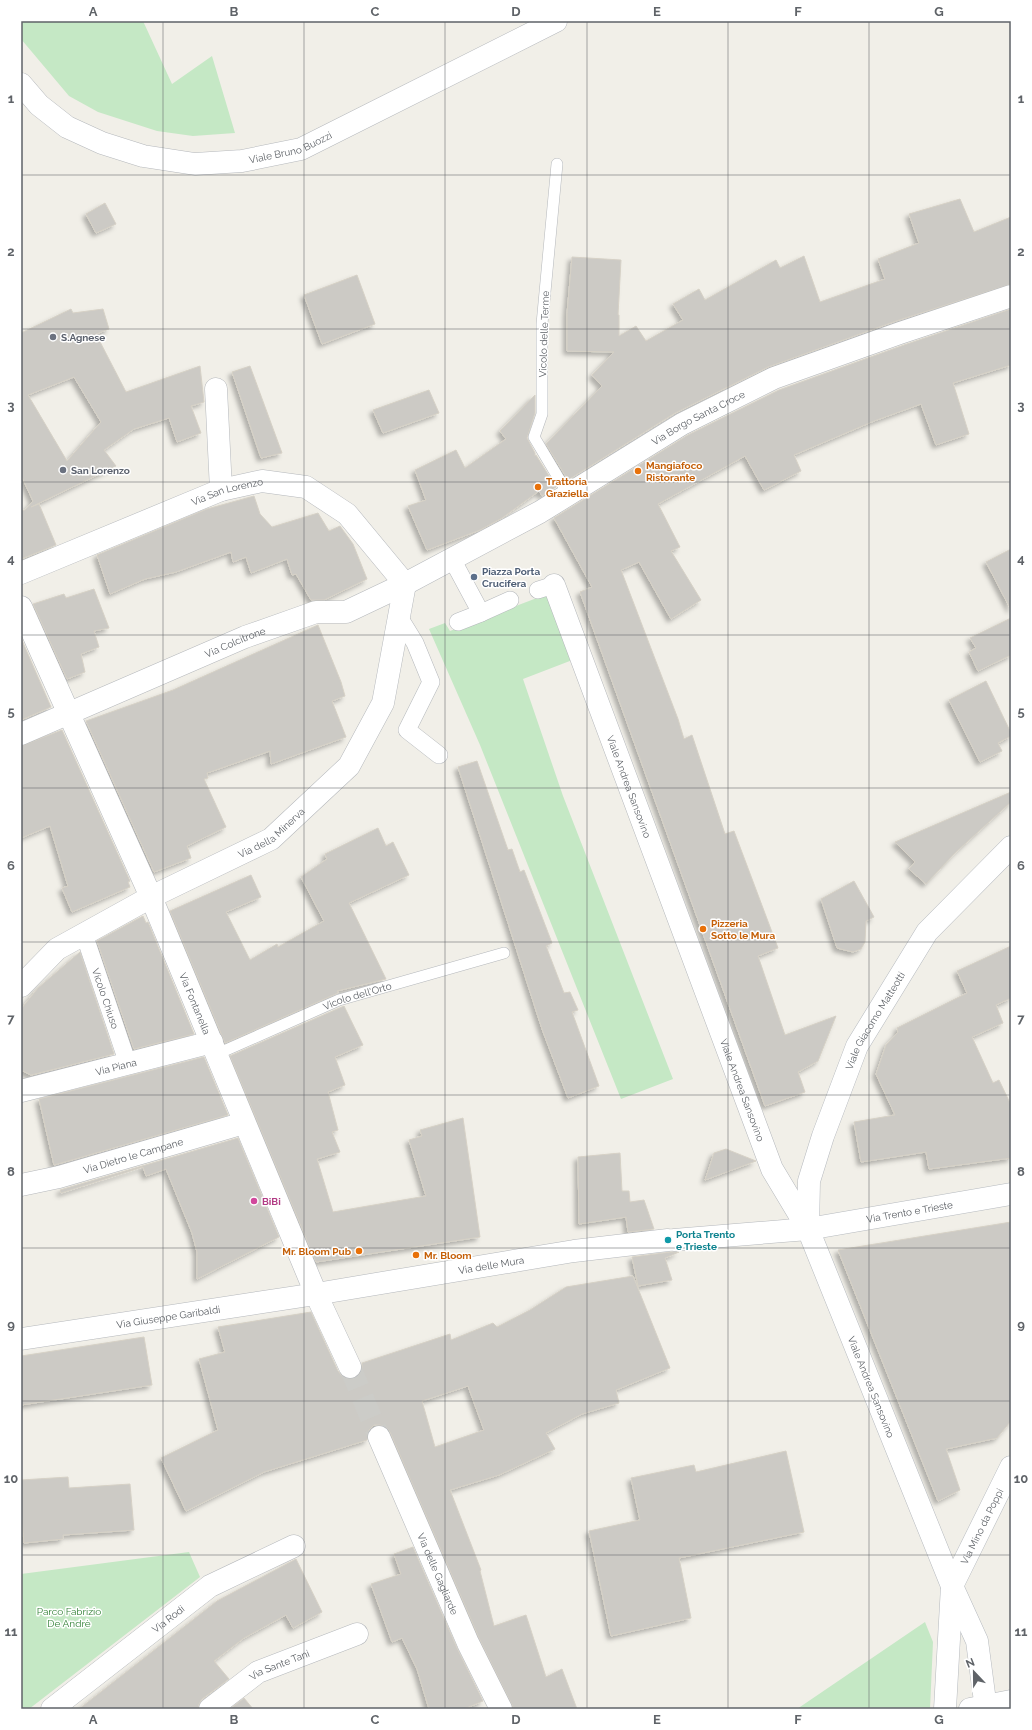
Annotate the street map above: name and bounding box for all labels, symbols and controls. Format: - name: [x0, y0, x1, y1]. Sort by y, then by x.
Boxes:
- text: A: [89, 4, 98, 19]
- text: B: [230, 4, 239, 19]
- text: C: [371, 4, 380, 19]
- text: D: [511, 4, 521, 19]
- text: E: [653, 4, 661, 19]
- text: F: [794, 4, 802, 19]
- text: G: [934, 4, 944, 19]
- text: 1: [8, 91, 15, 106]
- text: 1: [1018, 91, 1025, 106]
- street label: Viale Bruno Buozzi: [248, 129, 334, 165]
- text: 2: [7, 244, 15, 259]
- text: 2: [1017, 244, 1025, 259]
- street label: Vicolo delle Terme: [537, 290, 551, 378]
- marker: S.Agnese: [48, 332, 58, 342]
- place label: S.Agnese: [61, 332, 105, 343]
- street label: Via Borgo Santa Croce: [650, 388, 746, 447]
- text: 3: [7, 398, 15, 413]
- text: 3: [1017, 398, 1025, 413]
- place label: Mangiafoco Ristorante: [646, 460, 702, 483]
- marker: San Lorenzo: [58, 465, 68, 475]
- place label: San Lorenzo: [71, 465, 130, 476]
- marker: Mangiafoco Ristorante: [633, 466, 643, 476]
- street label: Via San Lorenzo: [190, 475, 264, 507]
- place label: Trattoria Graziella: [546, 476, 589, 499]
- marker: Trattoria Graziella: [533, 482, 543, 492]
- text: 4: [7, 551, 15, 566]
- text: 4: [1017, 551, 1025, 566]
- place label: Piazza Porta Crucifera: [482, 566, 540, 589]
- marker: Piazza Porta Crucifera: [469, 572, 479, 582]
- street label: Via Colcitrone: [203, 625, 267, 659]
- text: 5: [7, 704, 15, 719]
- text: 5: [1017, 704, 1025, 719]
- street label: Viale Andrea Sansovino: [605, 734, 653, 839]
- street label: Via della Minerva: [236, 805, 306, 860]
- text: 6: [7, 858, 15, 873]
- text: 6: [1017, 858, 1025, 873]
- place label: Pizzeria Sotto le Mura: [711, 918, 775, 941]
- marker: Pizzeria Sotto le Mura: [698, 924, 708, 934]
- street label: Vicolo Chiuso: [90, 967, 121, 1030]
- street label: Viale Giacomo Matteotti: [843, 970, 907, 1071]
- street label: Via Fontanella: [178, 971, 213, 1036]
- street label: Vicolo dell'Orto: [321, 980, 393, 1012]
- text: 7: [7, 1011, 15, 1026]
- text: 7: [1017, 1011, 1025, 1026]
- street label: Viale Andrea Sansovino: [718, 1037, 767, 1143]
- street label: Via Piana: [94, 1056, 138, 1077]
- street label: Via Dietro le Campane: [82, 1136, 184, 1175]
- text: 8: [7, 1164, 15, 1179]
- text: 8: [1017, 1164, 1025, 1179]
- marker: BiBi: [249, 1196, 259, 1206]
- place label: BiBi: [262, 1196, 281, 1207]
- street label: Via Trento e Trieste: [865, 1199, 954, 1224]
- place label: Porta Trento e Trieste: [676, 1229, 735, 1252]
- marker: Porta Trento e Trieste: [663, 1235, 673, 1245]
- place label: Mr. Bloom Pub: [282, 1246, 352, 1257]
- marker: Mr. Bloom Pub: [354, 1246, 364, 1256]
- marker: Mr. Bloom: [411, 1250, 421, 1260]
- place label: Mr. Bloom: [424, 1250, 472, 1261]
- street label: Via delle Mura: [457, 1254, 525, 1276]
- street label: Via Giuseppe Garibaldi: [116, 1303, 221, 1330]
- text: 9: [7, 1317, 15, 1332]
- text: 9: [1017, 1317, 1025, 1332]
- street label: Viale Andrea Sansovino: [846, 1335, 896, 1439]
- text: 10: [4, 1471, 18, 1486]
- text: 10: [1014, 1471, 1028, 1486]
- street label: Via Mino da Poppi: [958, 1486, 1005, 1566]
- street label: Via delle Gagliarde: [416, 1531, 461, 1616]
- street label: Via Rodi: [150, 1603, 186, 1635]
- park label: Parco Fabrizio De Andrè: [37, 1606, 101, 1629]
- text: 11: [5, 1624, 18, 1639]
- text: 11: [1015, 1624, 1028, 1639]
- street label: Via Sante Tani: [247, 1647, 311, 1682]
- north arrow: [954, 1652, 994, 1692]
- text: N: [964, 1656, 977, 1671]
- text: A: [89, 1712, 98, 1727]
- text: B: [230, 1712, 239, 1727]
- text: C: [371, 1712, 380, 1727]
- text: D: [511, 1712, 521, 1727]
- text: E: [653, 1712, 661, 1727]
- text: F: [794, 1712, 802, 1727]
- text: G: [934, 1712, 944, 1727]

